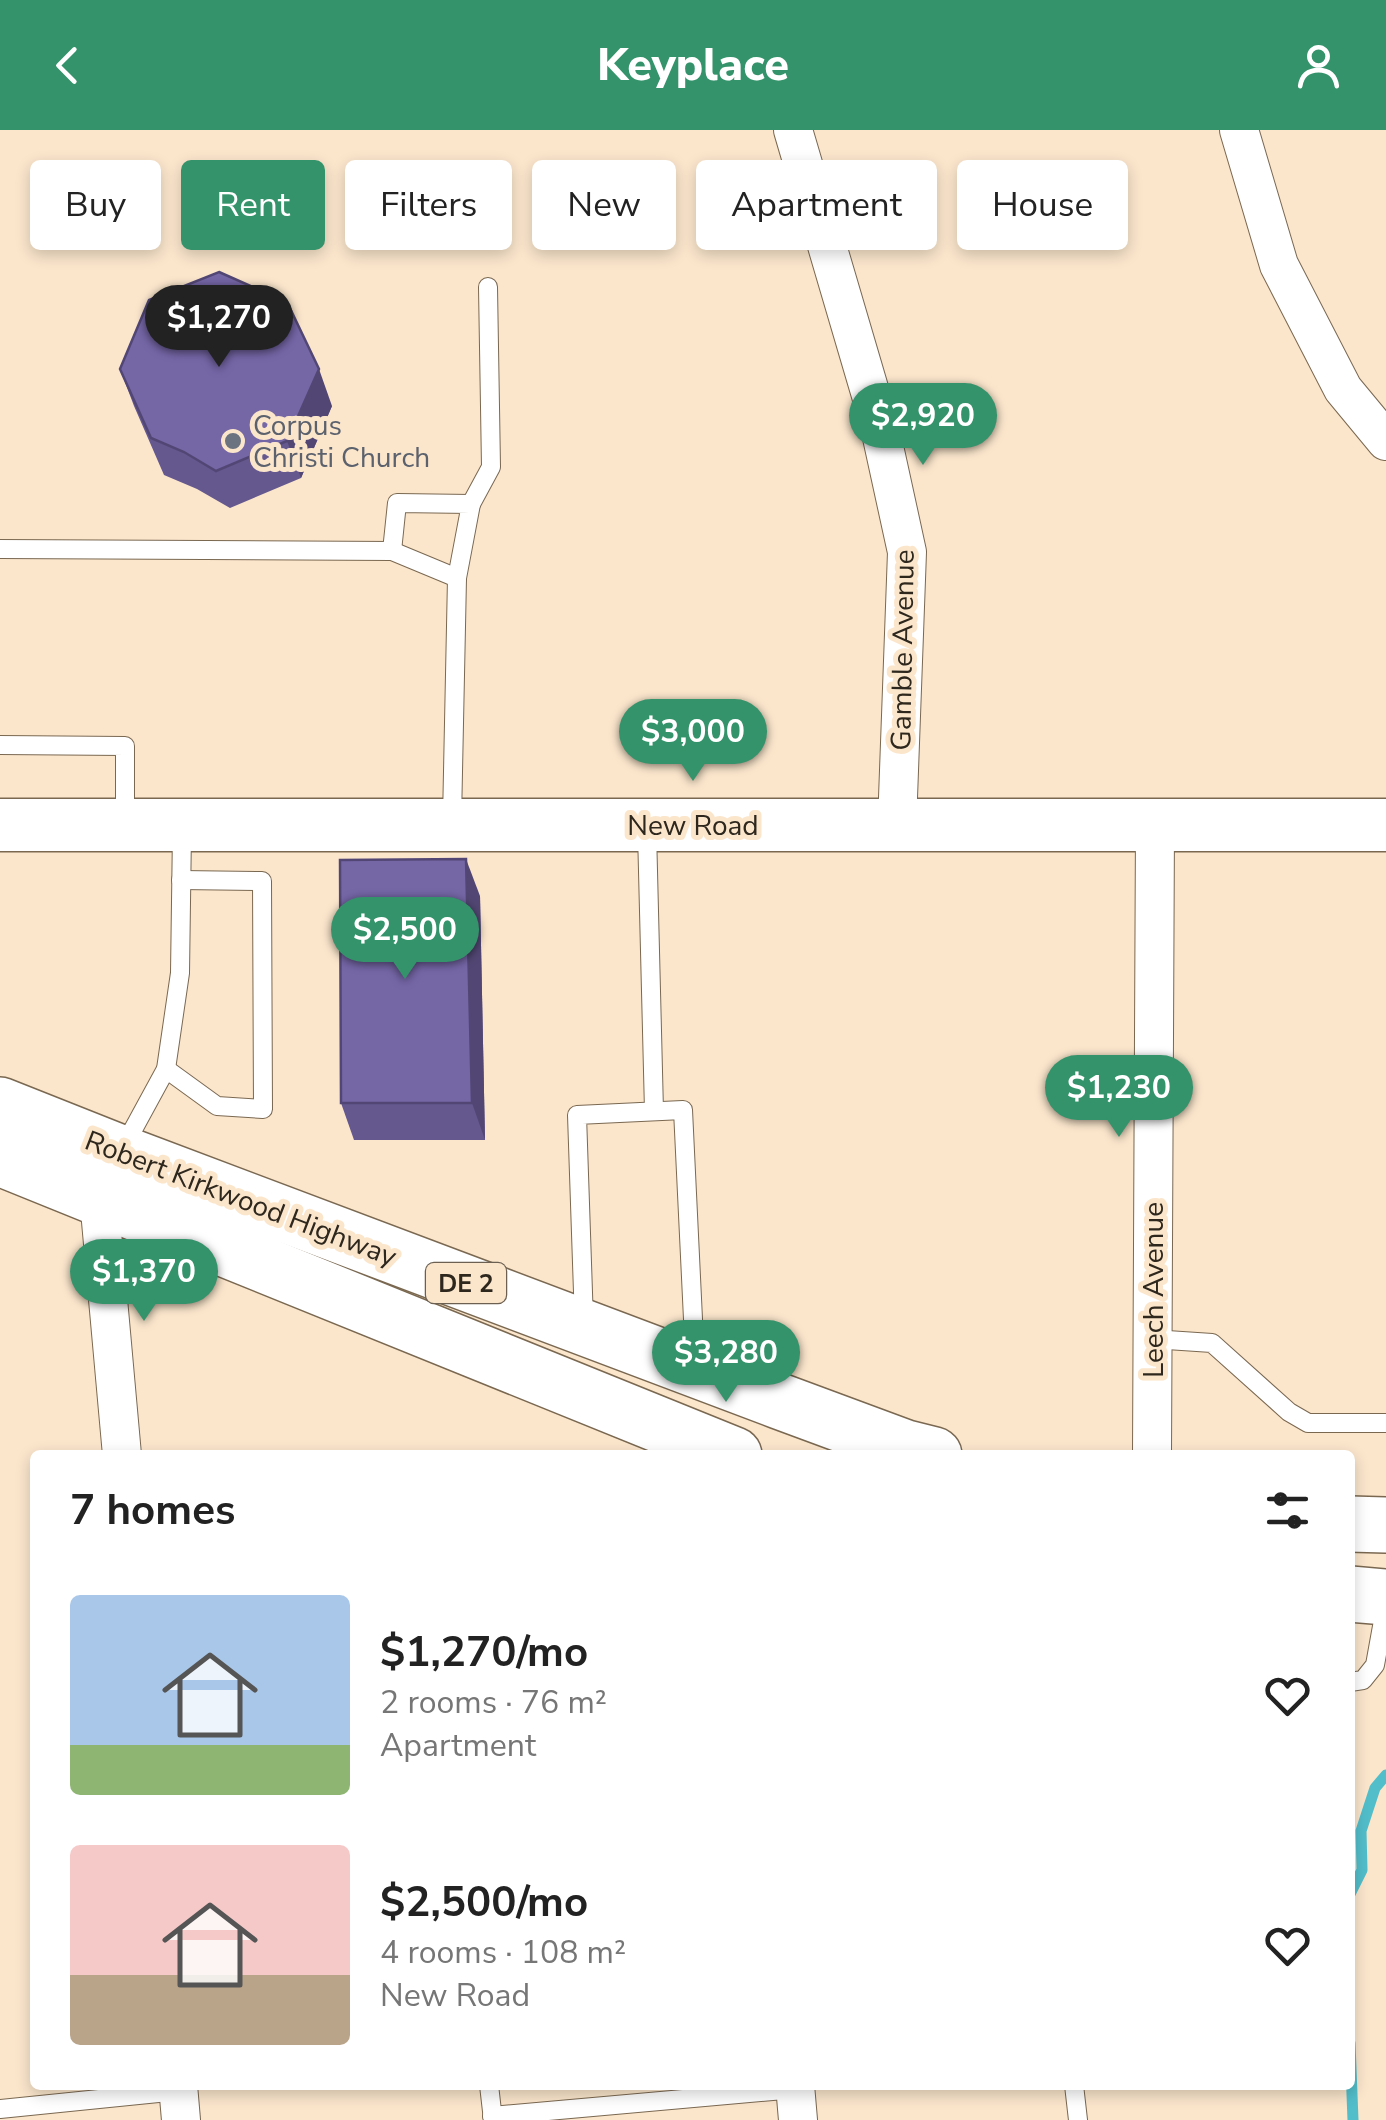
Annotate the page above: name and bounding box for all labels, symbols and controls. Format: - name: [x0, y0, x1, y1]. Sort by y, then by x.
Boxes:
- text: Keyplace: [597, 35, 789, 96]
- icon: back: [40, 38, 95, 93]
- icon: person: [1291, 38, 1346, 93]
- chip: Buy: [30, 160, 161, 250]
- chip: Rent: [181, 160, 325, 250]
- chip: Filters: [345, 160, 512, 250]
- chip: New: [532, 160, 676, 250]
- chip: Apartment: [696, 160, 937, 250]
- chip: House: [957, 160, 1128, 250]
- pin: $1,270: [138, 285, 300, 370]
- text: $1,270: [167, 296, 271, 339]
- pin: $2,920: [842, 383, 1004, 468]
- text: $2,920: [871, 394, 975, 437]
- place label: Corpus Christi Church: [253, 407, 430, 477]
- marker: Corpus Christi Church: [222, 430, 244, 452]
- street label: Gamble Avenue: [882, 549, 924, 751]
- pin: $3,000: [612, 699, 774, 784]
- text: $3,000: [641, 710, 745, 753]
- street label: New Road: [627, 807, 759, 845]
- pin: $2,500: [324, 897, 486, 982]
- text: $2,500: [353, 908, 457, 951]
- pin: $1,230: [1038, 1055, 1200, 1140]
- text: $1,230: [1067, 1066, 1171, 1109]
- street label: Robert Kirkwood Highway: [79, 1122, 402, 1276]
- street label: Leech Avenue: [1135, 1202, 1173, 1378]
- pin: $1,370: [63, 1239, 225, 1324]
- text: $1,370: [92, 1250, 196, 1293]
- road number: DE 2: [426, 1263, 506, 1303]
- pin: $3,280: [645, 1320, 807, 1405]
- text: $3,280: [674, 1331, 778, 1374]
- text: 7 homes: [70, 1482, 235, 1539]
- icon: filters: [1260, 1483, 1315, 1538]
- text: $1,270/mo: [380, 1624, 588, 1681]
- icon: home: [150, 1635, 270, 1755]
- icon: heart: [1260, 1668, 1315, 1723]
- text: 2 rooms · 76 m²: [380, 1681, 607, 1724]
- text: Apartment: [380, 1724, 536, 1767]
- text: $2,500/mo: [380, 1874, 588, 1931]
- icon: home: [150, 1885, 270, 2005]
- icon: heart: [1260, 1918, 1315, 1973]
- text: 4 rooms · 108 m²: [380, 1931, 626, 1974]
- text: New Road: [380, 1974, 530, 2017]

